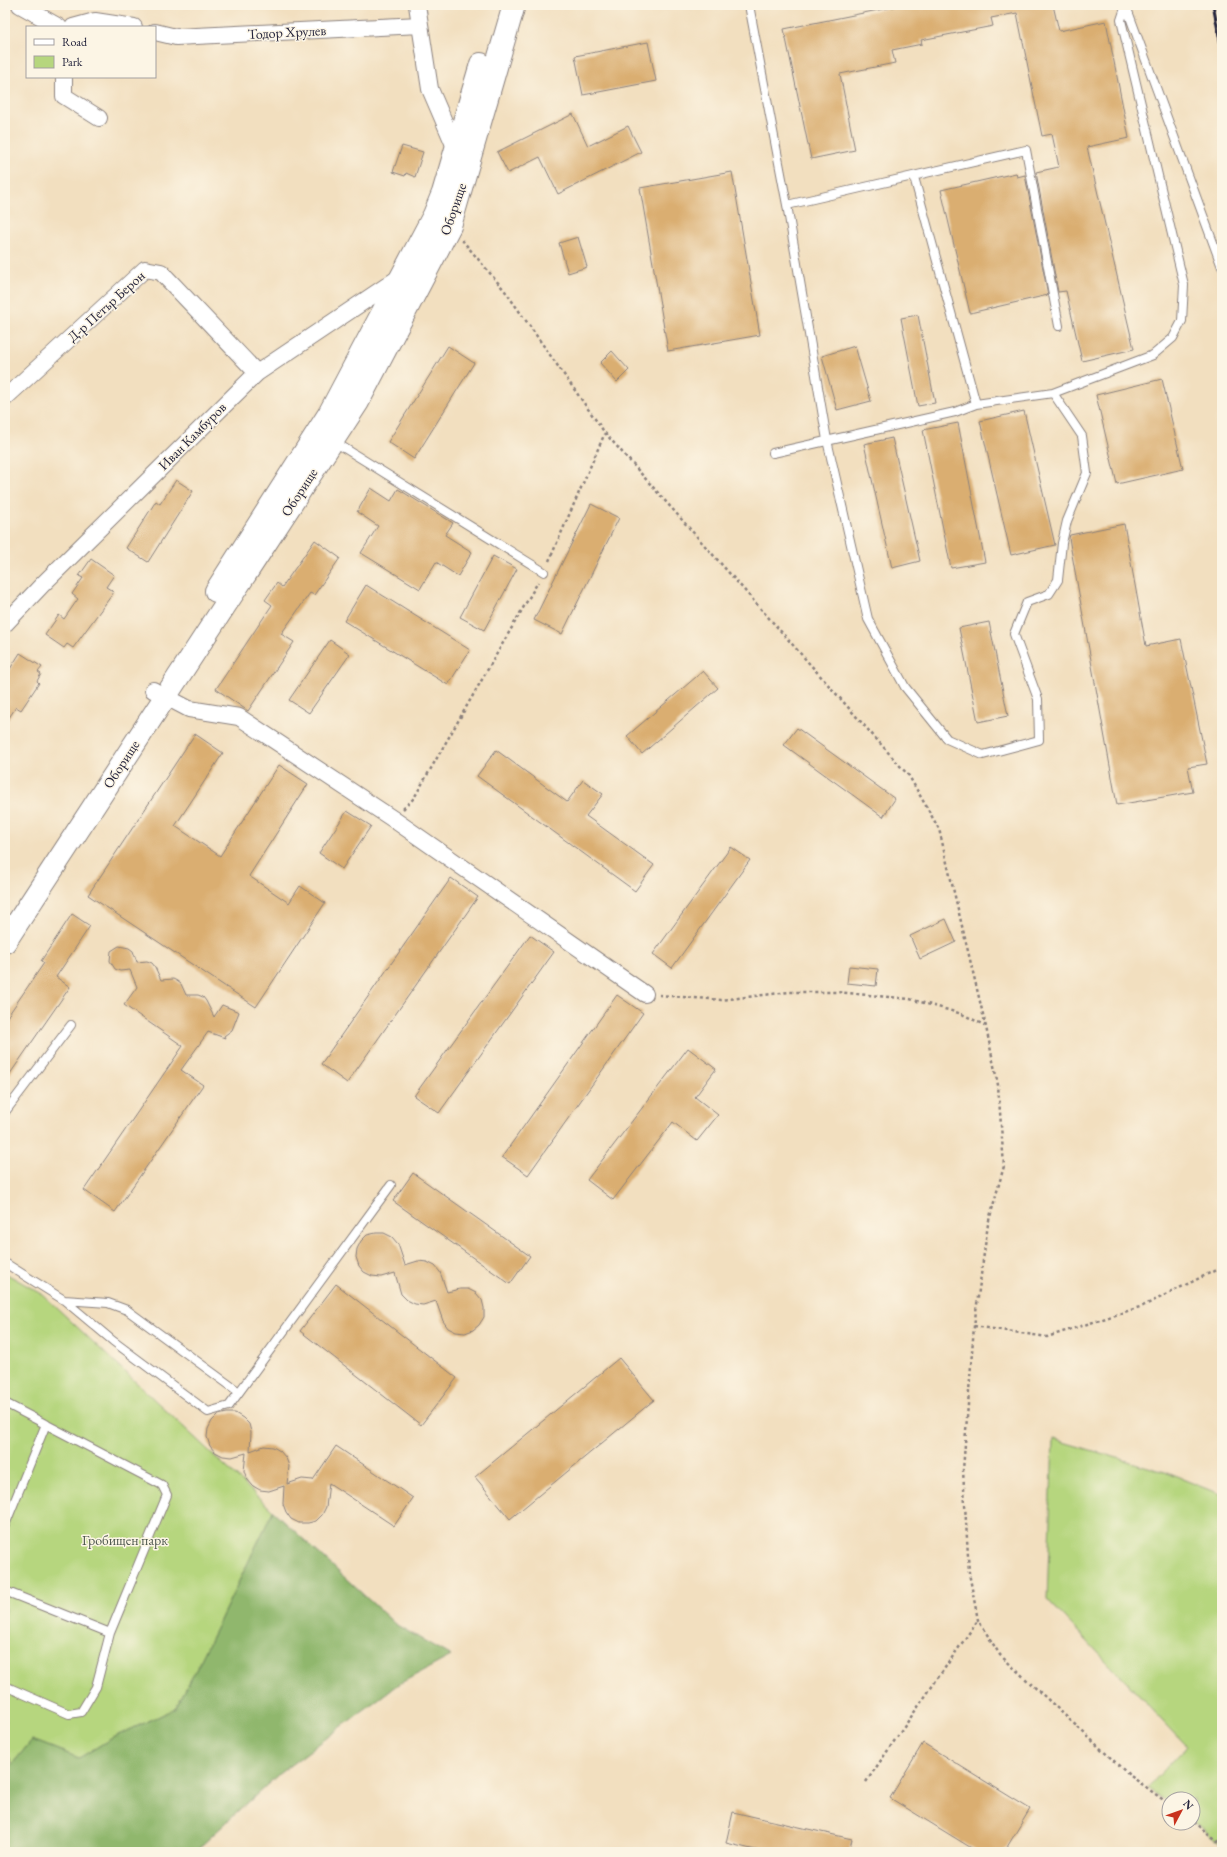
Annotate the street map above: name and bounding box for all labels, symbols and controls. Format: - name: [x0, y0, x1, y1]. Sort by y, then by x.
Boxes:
- street label: Тодор Хрулев: [247, 21, 327, 43]
- legend: [26, 26, 156, 78]
- text: Road: [62, 34, 88, 50]
- text: Park: [62, 54, 83, 70]
- street label: Оборище: [436, 180, 470, 237]
- street label: Д-р Петър Берон: [63, 266, 149, 346]
- street label: Иван Камбуров: [154, 398, 230, 474]
- street label: Оборище: [277, 464, 322, 520]
- street label: Оборище: [99, 736, 144, 792]
- park label: Гробищен парк: [82, 1531, 168, 1549]
- north arrow: [1161, 1791, 1201, 1831]
- text: N: [1180, 1796, 1197, 1812]

